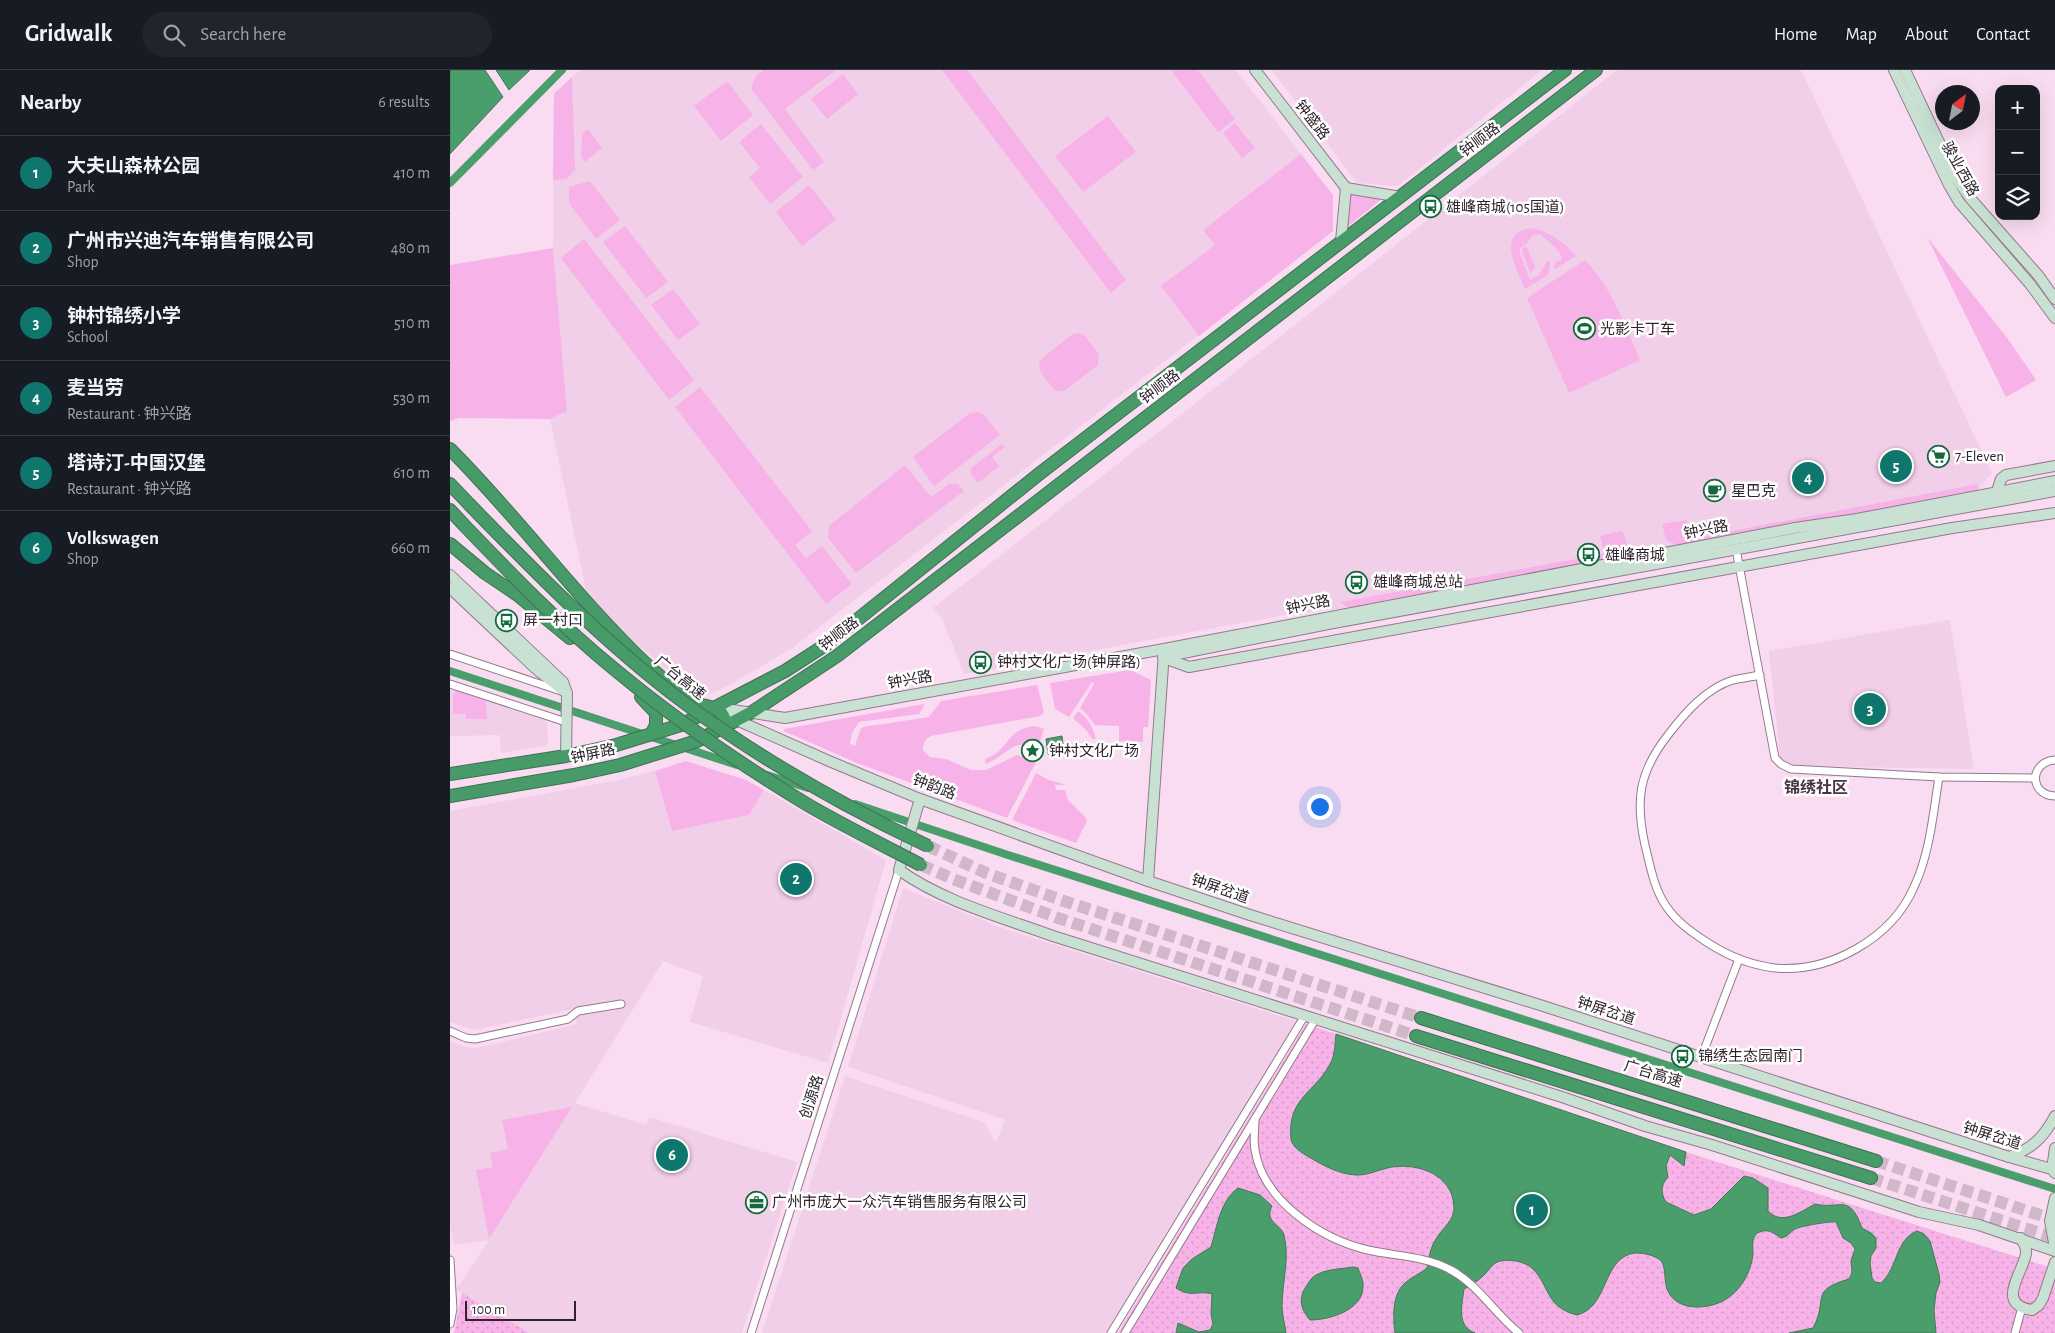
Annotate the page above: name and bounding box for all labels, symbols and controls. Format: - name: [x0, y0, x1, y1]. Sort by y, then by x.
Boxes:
- search box: [142, 12, 492, 57]
- icon: search: [160, 21, 188, 49]
- text: Gridwalk: [25, 22, 112, 46]
- text: Search here: [200, 25, 286, 44]
- text: Home: [1774, 26, 1817, 44]
- text: Map: [1845, 26, 1877, 44]
- text: About: [1905, 26, 1948, 44]
- text: Contact: [1976, 26, 2030, 44]
- north arrow: [1935, 85, 1980, 130]
- map controls: [1995, 85, 2040, 220]
- button: +: [1995, 85, 2040, 130]
- text: Nearby: [20, 92, 81, 113]
- text: 6 results: [378, 94, 430, 110]
- street label: 钟盛路: [1292, 96, 1333, 142]
- street label: 钟顺路: [1457, 120, 1502, 160]
- button: −: [1995, 130, 2040, 175]
- street label: 骏业西路: [1939, 139, 1982, 199]
- text: 大夫山森林公园: [67, 157, 200, 176]
- text: 1: [33, 165, 39, 181]
- text: 410 m: [393, 165, 430, 181]
- button: layers: [1995, 175, 2040, 220]
- text: Park: [67, 179, 95, 195]
- bus stop icon: 雄峰商城(105国道): [1418, 195, 1442, 219]
- place label: 雄峰商城(105国道): [1446, 198, 1564, 215]
- text: 广州市兴迪汽车销售有限公司: [67, 232, 314, 251]
- text: 2: [32, 240, 40, 256]
- text: 480 m: [391, 240, 430, 256]
- text: Shop: [67, 254, 99, 270]
- text: 钟村锦绣小学: [67, 307, 181, 326]
- text: 3: [33, 315, 39, 331]
- text: 510 m: [394, 315, 430, 331]
- sports icon: 光影卡丁车: [1572, 317, 1596, 341]
- place label: 光影卡丁车: [1600, 321, 1675, 337]
- text: School: [67, 329, 108, 345]
- street label: 钟顺路: [1137, 367, 1182, 407]
- text: 麦当劳: [67, 379, 124, 398]
- text: 4: [32, 390, 40, 406]
- text: 530 m: [393, 390, 430, 406]
- text: Restaurant · 钟兴路: [67, 406, 192, 422]
- supermarket icon: 7-Eleven: [1927, 444, 1951, 468]
- pin: 5: [1880, 447, 1912, 485]
- place label: 7-Eleven: [1955, 449, 2004, 464]
- text: 塔诗汀-中国汉堡: [67, 454, 206, 473]
- pin: 4: [1792, 459, 1824, 497]
- text: 5: [33, 465, 39, 481]
- text: 610 m: [393, 465, 430, 481]
- cafe icon: 星巴克: [1703, 479, 1727, 503]
- text: Restaurant · 钟兴路: [67, 481, 192, 497]
- place label: 星巴克: [1731, 483, 1776, 499]
- street label: 钟兴路: [1682, 517, 1730, 542]
- text: Volkswagen: [67, 529, 159, 548]
- text: 6: [32, 540, 40, 556]
- text: 660 m: [391, 540, 430, 556]
- bus stop icon: 雄峰商城: [1577, 543, 1601, 567]
- place label: 雄峰商城: [1605, 546, 1665, 563]
- text: Shop: [67, 551, 99, 567]
- bus stop icon: 雄峰商城总站: [1345, 570, 1369, 594]
- place label: 雄峰商城总站: [1373, 573, 1463, 590]
- street label: 钟兴路: [1284, 592, 1332, 617]
- bus stop icon: 屏一村口: [495, 608, 519, 632]
- place label: 屏一村口: [523, 611, 583, 628]
- street label: 钟顺路: [816, 614, 861, 654]
- bus stop icon: 钟村文化广场(钟屏路): [969, 650, 993, 674]
- street label: 广台高速: [652, 653, 709, 703]
- place label: 钟村文化广场(钟屏路): [997, 653, 1141, 670]
- street label: 钟兴路: [886, 668, 933, 691]
- pin: 3: [1854, 690, 1886, 728]
- place icon: 钟村文化广场: [1021, 739, 1045, 763]
- street label: 钟屏路: [569, 741, 617, 766]
- place label: 钟村文化广场: [1049, 742, 1139, 759]
- street label: 钟韵路: [910, 771, 958, 802]
- district label: 锦绣社区: [1784, 778, 1848, 796]
- your location: [1307, 794, 1333, 820]
- pin: 2: [780, 860, 812, 898]
- street label: 钟屏岔道: [1189, 871, 1251, 906]
- street label: 钟屏岔道: [1575, 994, 1637, 1027]
- bus stop icon: 锦绣生态园南门: [1670, 1044, 1694, 1068]
- place label: 锦绣生态园南门: [1698, 1048, 1803, 1064]
- street label: 广台高速: [1622, 1057, 1684, 1090]
- street label: 创源路: [796, 1073, 826, 1121]
- street label: 钟屏岔道: [1961, 1119, 2023, 1152]
- pin: 6: [656, 1136, 688, 1174]
- office icon: 广州市庞大一众汽车销售服务有限公司: [744, 1190, 768, 1214]
- pin: 1: [1516, 1191, 1548, 1229]
- place label: 广州市庞大一众汽车销售服务有限公司: [772, 1193, 1027, 1210]
- scale bar: [465, 1298, 576, 1321]
- text: 100 m: [472, 1303, 505, 1317]

